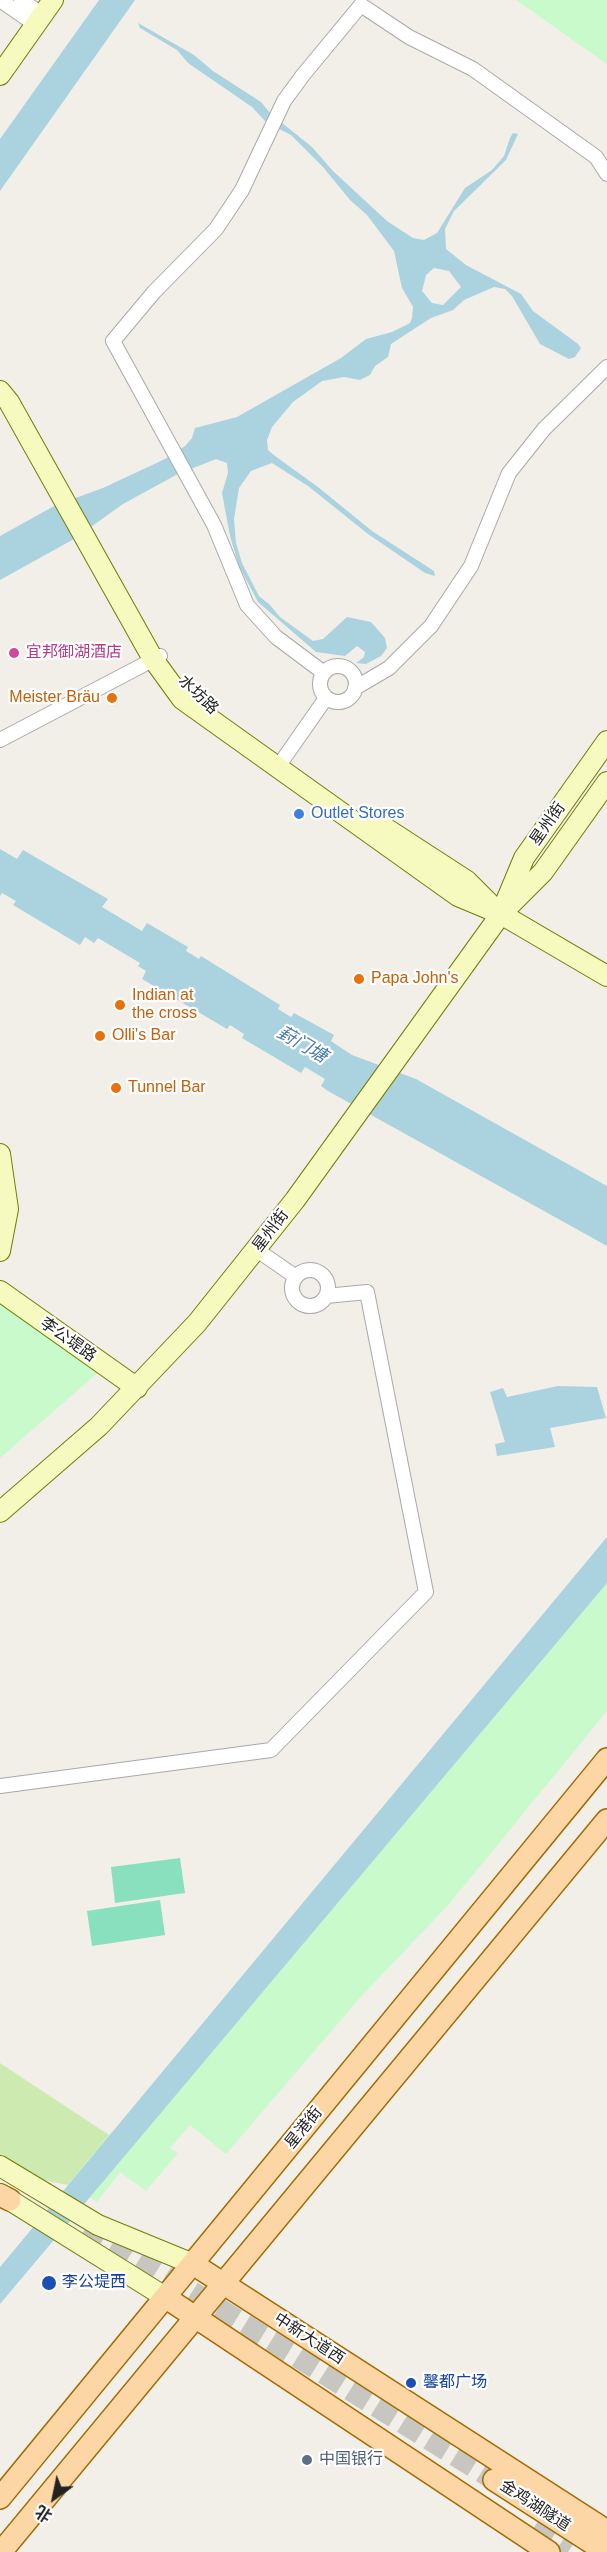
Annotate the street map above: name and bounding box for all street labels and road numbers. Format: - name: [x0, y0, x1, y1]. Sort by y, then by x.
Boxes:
- street label: 水坊路: [174, 671, 222, 719]
- street label: 星州街: [526, 799, 570, 849]
- street label: 星州街: [249, 1206, 293, 1256]
- street label: 李公堤路: [36, 1314, 100, 1366]
- street label: 星港街: [281, 2103, 327, 2153]
- street label: 中新大道西: [270, 2309, 348, 2369]
- street label: 金鸡湖隧道: [496, 2476, 574, 2536]

